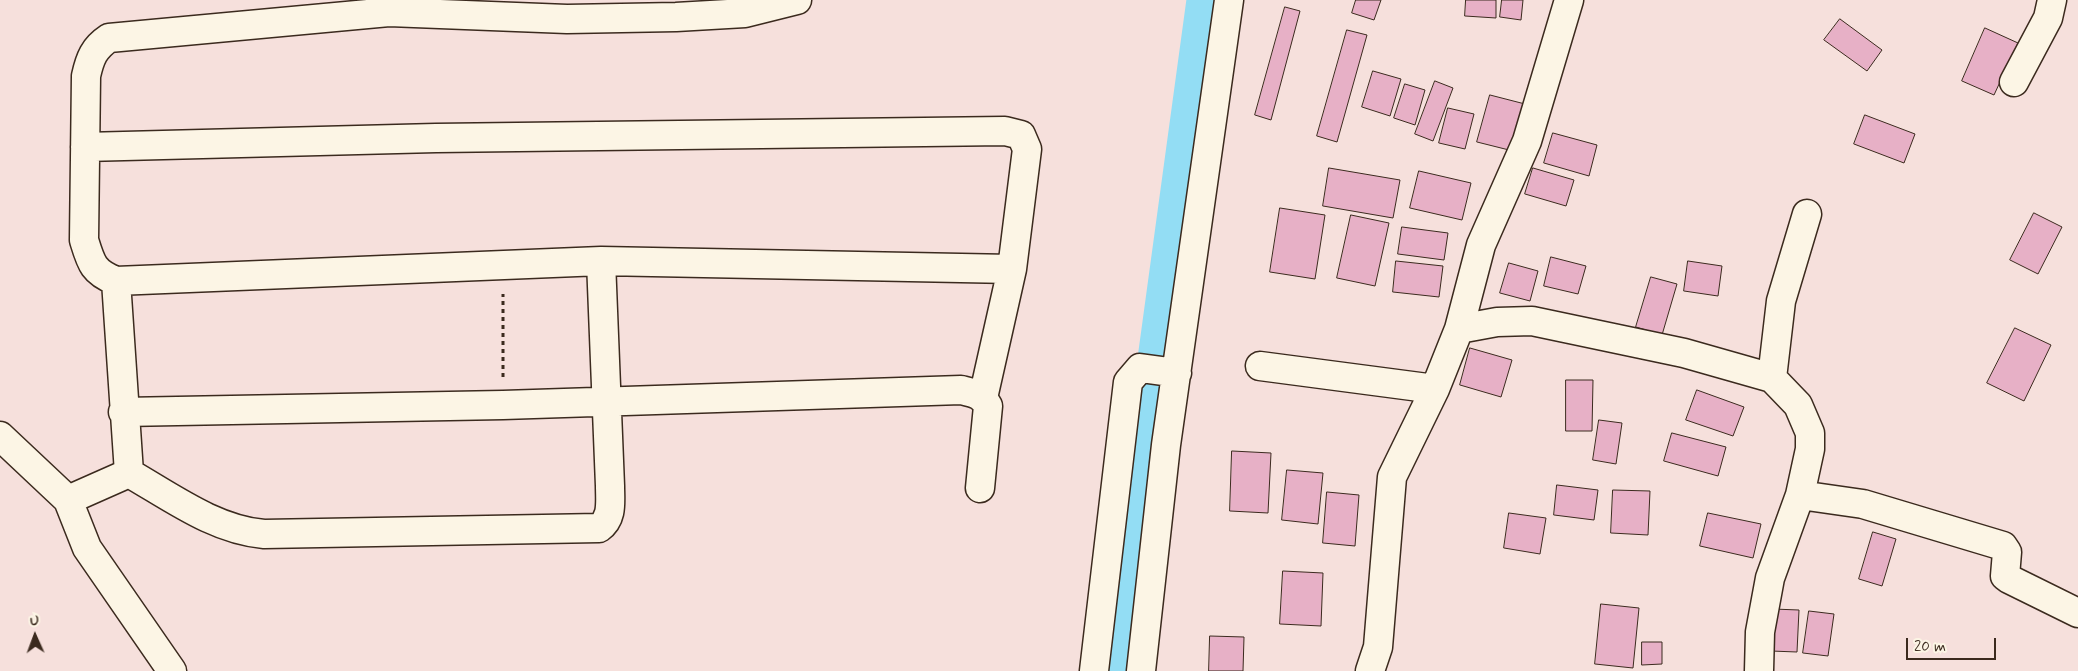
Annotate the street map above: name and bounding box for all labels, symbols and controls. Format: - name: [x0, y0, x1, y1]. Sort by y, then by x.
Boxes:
- north arrow: [10, 611, 60, 661]
- text: U: [30, 612, 39, 630]
- scale bar: [1908, 628, 1998, 660]
- text: 20 m: [1914, 637, 1946, 657]

